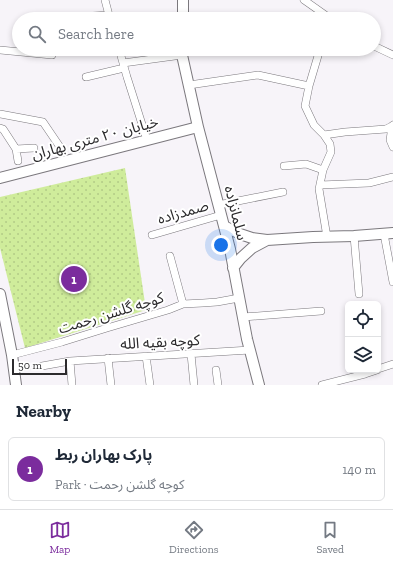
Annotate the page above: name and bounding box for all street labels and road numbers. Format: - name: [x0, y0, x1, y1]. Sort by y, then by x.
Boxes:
- street label: خیابان ۲۰ متری بهاران: [30, 112, 161, 164]
- street label: سلمانزاده: [221, 184, 252, 242]
- street label: صمدزاده: [155, 196, 211, 228]
- street label: کوچه گلشن رحمت: [56, 288, 167, 339]
- street label: کوچه بقیه الله: [120, 331, 201, 354]

